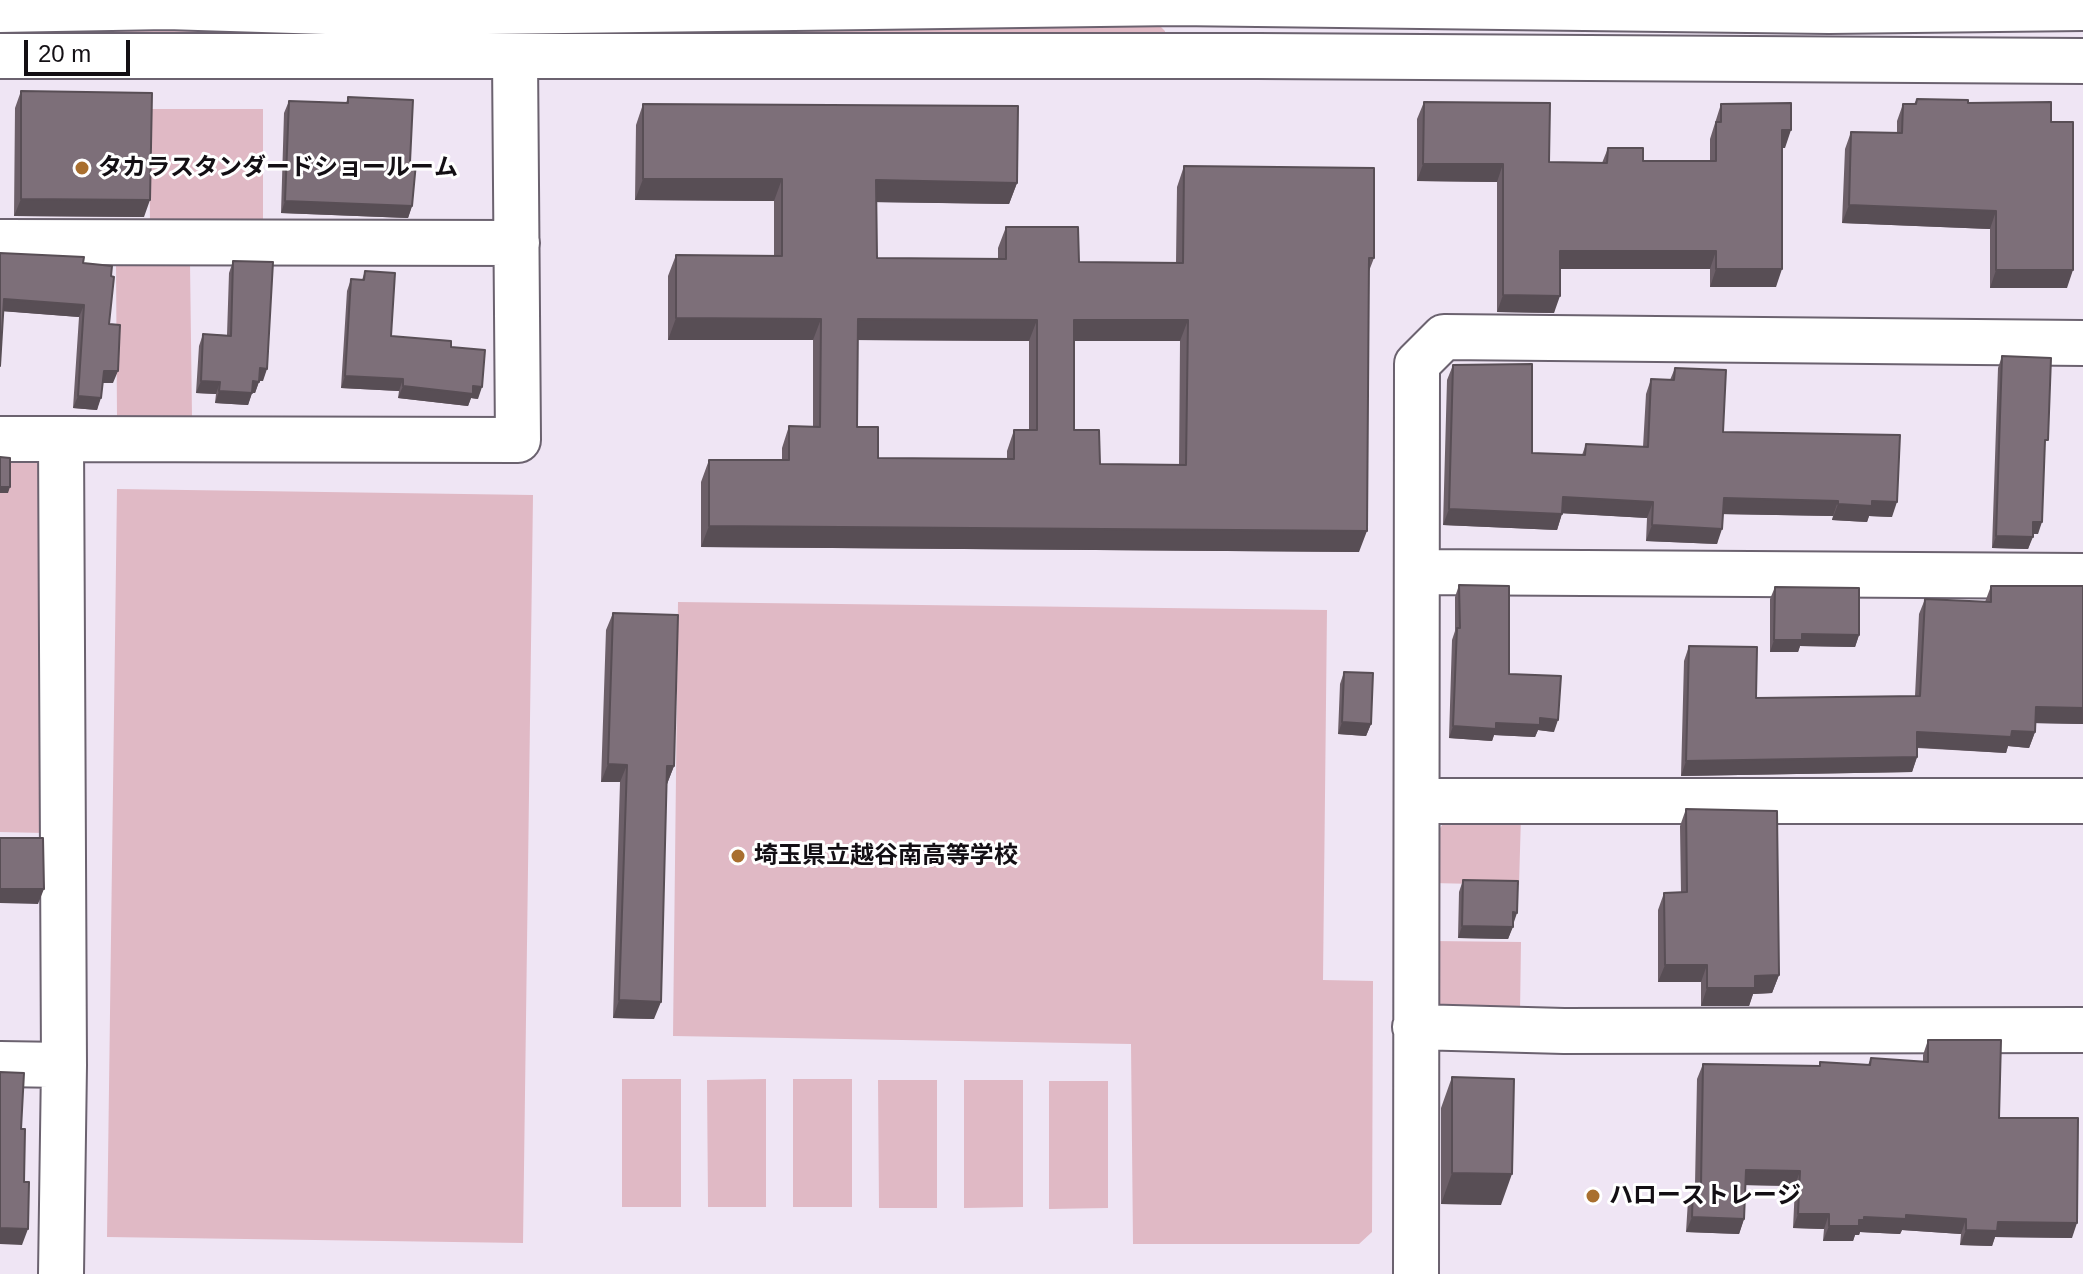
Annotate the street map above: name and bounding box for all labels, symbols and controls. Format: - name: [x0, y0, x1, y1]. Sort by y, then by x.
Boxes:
- scale bar: [28, 24, 134, 74]
- text: 20 m: [38, 40, 91, 67]
- place label: タカラスタンダードショールーム: [98, 154, 458, 182]
- marker: タカラスタンダードショールーム: [73, 159, 91, 177]
- place label: 埼玉県立越谷南高等学校: [754, 842, 1018, 870]
- marker: 埼玉県立越谷南高等学校: [729, 847, 747, 865]
- place label: ハローストレージ: [1609, 1182, 1801, 1210]
- marker: ハローストレージ: [1584, 1187, 1602, 1205]

